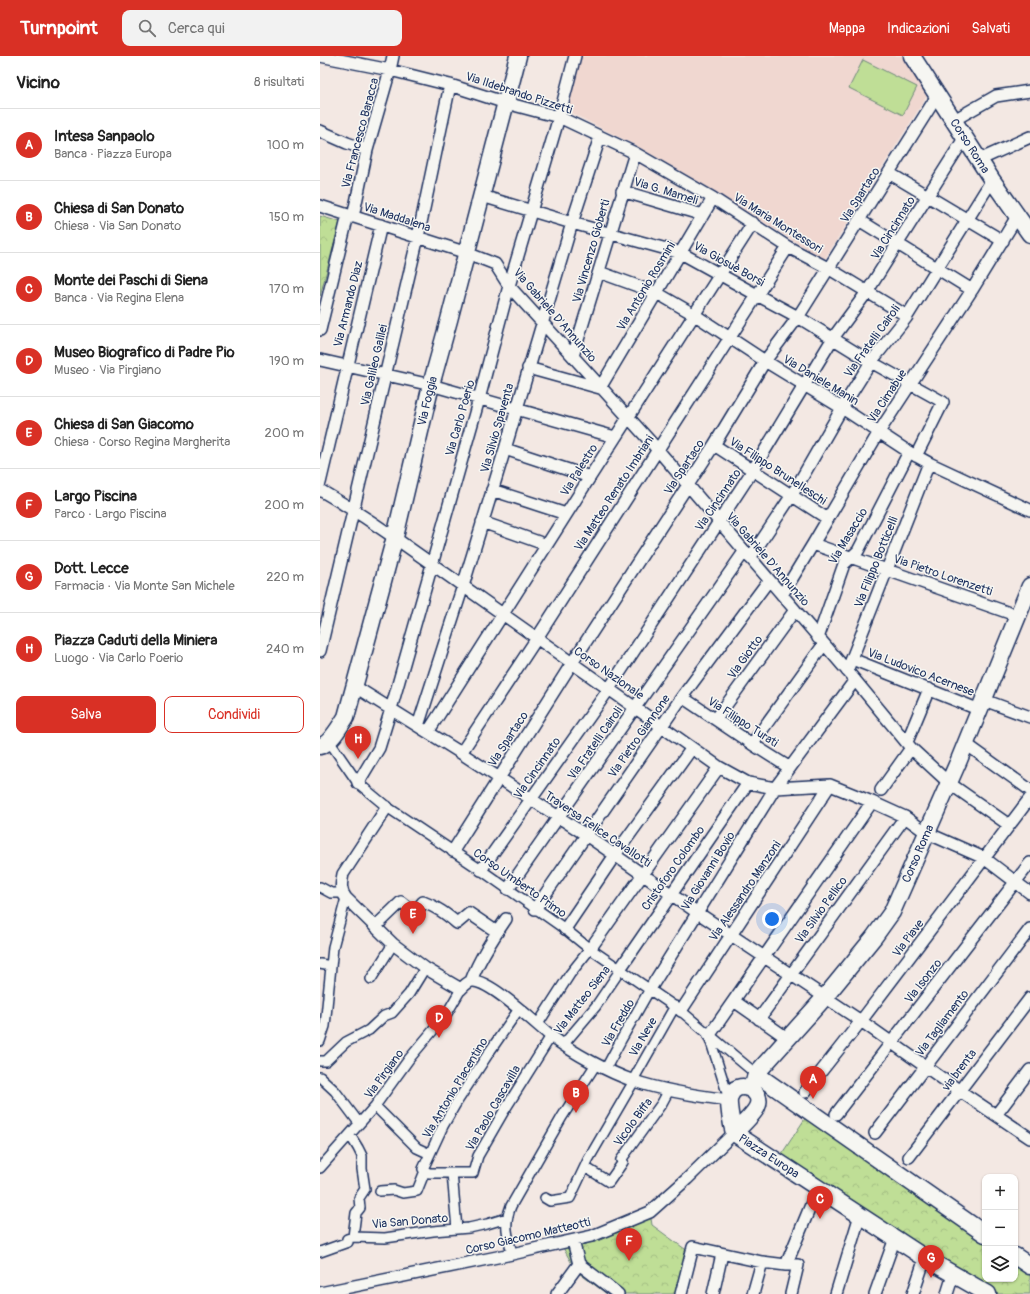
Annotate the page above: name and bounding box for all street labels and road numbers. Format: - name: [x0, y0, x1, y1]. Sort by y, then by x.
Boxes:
- street label: Via Ildebrando Pizzetti: [463, 69, 574, 118]
- street label: Via Francesco Baracca: [339, 76, 383, 190]
- street label: Corso Roma: [947, 116, 993, 177]
- street label: Via Spartaco: [837, 164, 884, 226]
- street label: Via G. Mameli: [632, 175, 700, 208]
- street label: Via Maria Montessori: [730, 190, 825, 257]
- street label: Via Cincinnato: [868, 193, 919, 263]
- street label: Via Vincenzo Gioberti: [570, 198, 613, 305]
- street label: Via Maddalena: [361, 200, 433, 236]
- street label: Via Antonio Rosmini: [614, 239, 679, 334]
- street label: Via Giosuè Borsi: [690, 239, 767, 290]
- street label: Via Armando Diaz: [331, 259, 366, 349]
- street label: Via Gabriele D'Annunzio: [510, 265, 600, 366]
- street label: Via Fratelli Cairoli: [841, 302, 904, 381]
- street label: Via Galileo Galilei: [358, 323, 391, 407]
- street label: Via Daniele Manin: [780, 352, 862, 409]
- street label: Via Cimabue: [865, 367, 910, 426]
- street label: Via Foggia: [415, 374, 441, 427]
- street label: Via Carlo Poerio: [442, 378, 479, 458]
- street label: Via Silvio Spaventa: [478, 381, 518, 475]
- street label: Via Matteo Renato Imbriani: [571, 433, 657, 554]
- street label: Via Filippo Brunelleschi: [726, 434, 829, 508]
- street label: Via Spartaco: [661, 436, 708, 498]
- street label: Via Palestro: [558, 441, 602, 499]
- street label: Via Cincinnato: [692, 466, 745, 534]
- street label: Via Masaccio: [826, 505, 871, 567]
- street label: Via Gabriele D'Annunzio: [723, 509, 813, 610]
- street label: Via Filippo Botticelli: [851, 514, 902, 610]
- street label: Via Pietro Lorenzetti: [891, 551, 994, 599]
- street label: Via Giotto: [725, 632, 767, 682]
- street label: Corso Nazionale: [571, 644, 647, 703]
- street label: Via Ludovico Acernese: [865, 645, 976, 700]
- street label: Via Pietro Giannone: [605, 692, 674, 781]
- street label: Via Filippo Turati: [705, 694, 781, 751]
- street label: Via Fratelli Cairoli: [565, 704, 626, 783]
- street label: Via Spartaco: [485, 708, 532, 770]
- street label: Via Cincinnato: [511, 734, 564, 802]
- street label: Traversa Felice Cavallotti: [541, 788, 654, 871]
- street label: Corso Roma: [899, 822, 938, 885]
- street label: Cristoforo Colombo: [639, 823, 709, 914]
- street label: Via Giovanni Bovio: [678, 829, 739, 913]
- street label: Via Alessandro Manzoni: [706, 838, 785, 944]
- street label: Corso Umberto Primo: [470, 846, 570, 922]
- street label: Via Silvio Pellico: [792, 873, 851, 947]
- street label: Via Piave: [889, 916, 927, 960]
- street label: Via Isonzo: [901, 956, 946, 1006]
- street label: Via Matteo Siena: [551, 963, 614, 1038]
- street label: Via Tagliamento: [912, 986, 973, 1060]
- street label: Via Freddo: [599, 996, 638, 1050]
- street label: Via Neve: [626, 1015, 661, 1060]
- street label: Via Antonio Placentino: [419, 1035, 492, 1141]
- street label: Via Pirgiano: [361, 1046, 408, 1102]
- street label: via brenta: [938, 1046, 980, 1095]
- street label: Via Paolo Cascavilla: [463, 1062, 524, 1154]
- street label: Vicolo Biffa: [611, 1095, 656, 1149]
- street label: Piazza Europa: [736, 1131, 802, 1182]
- street label: Via San Donato: [371, 1211, 449, 1232]
- street label: Corso Giacomo Matteotti: [464, 1215, 592, 1258]

